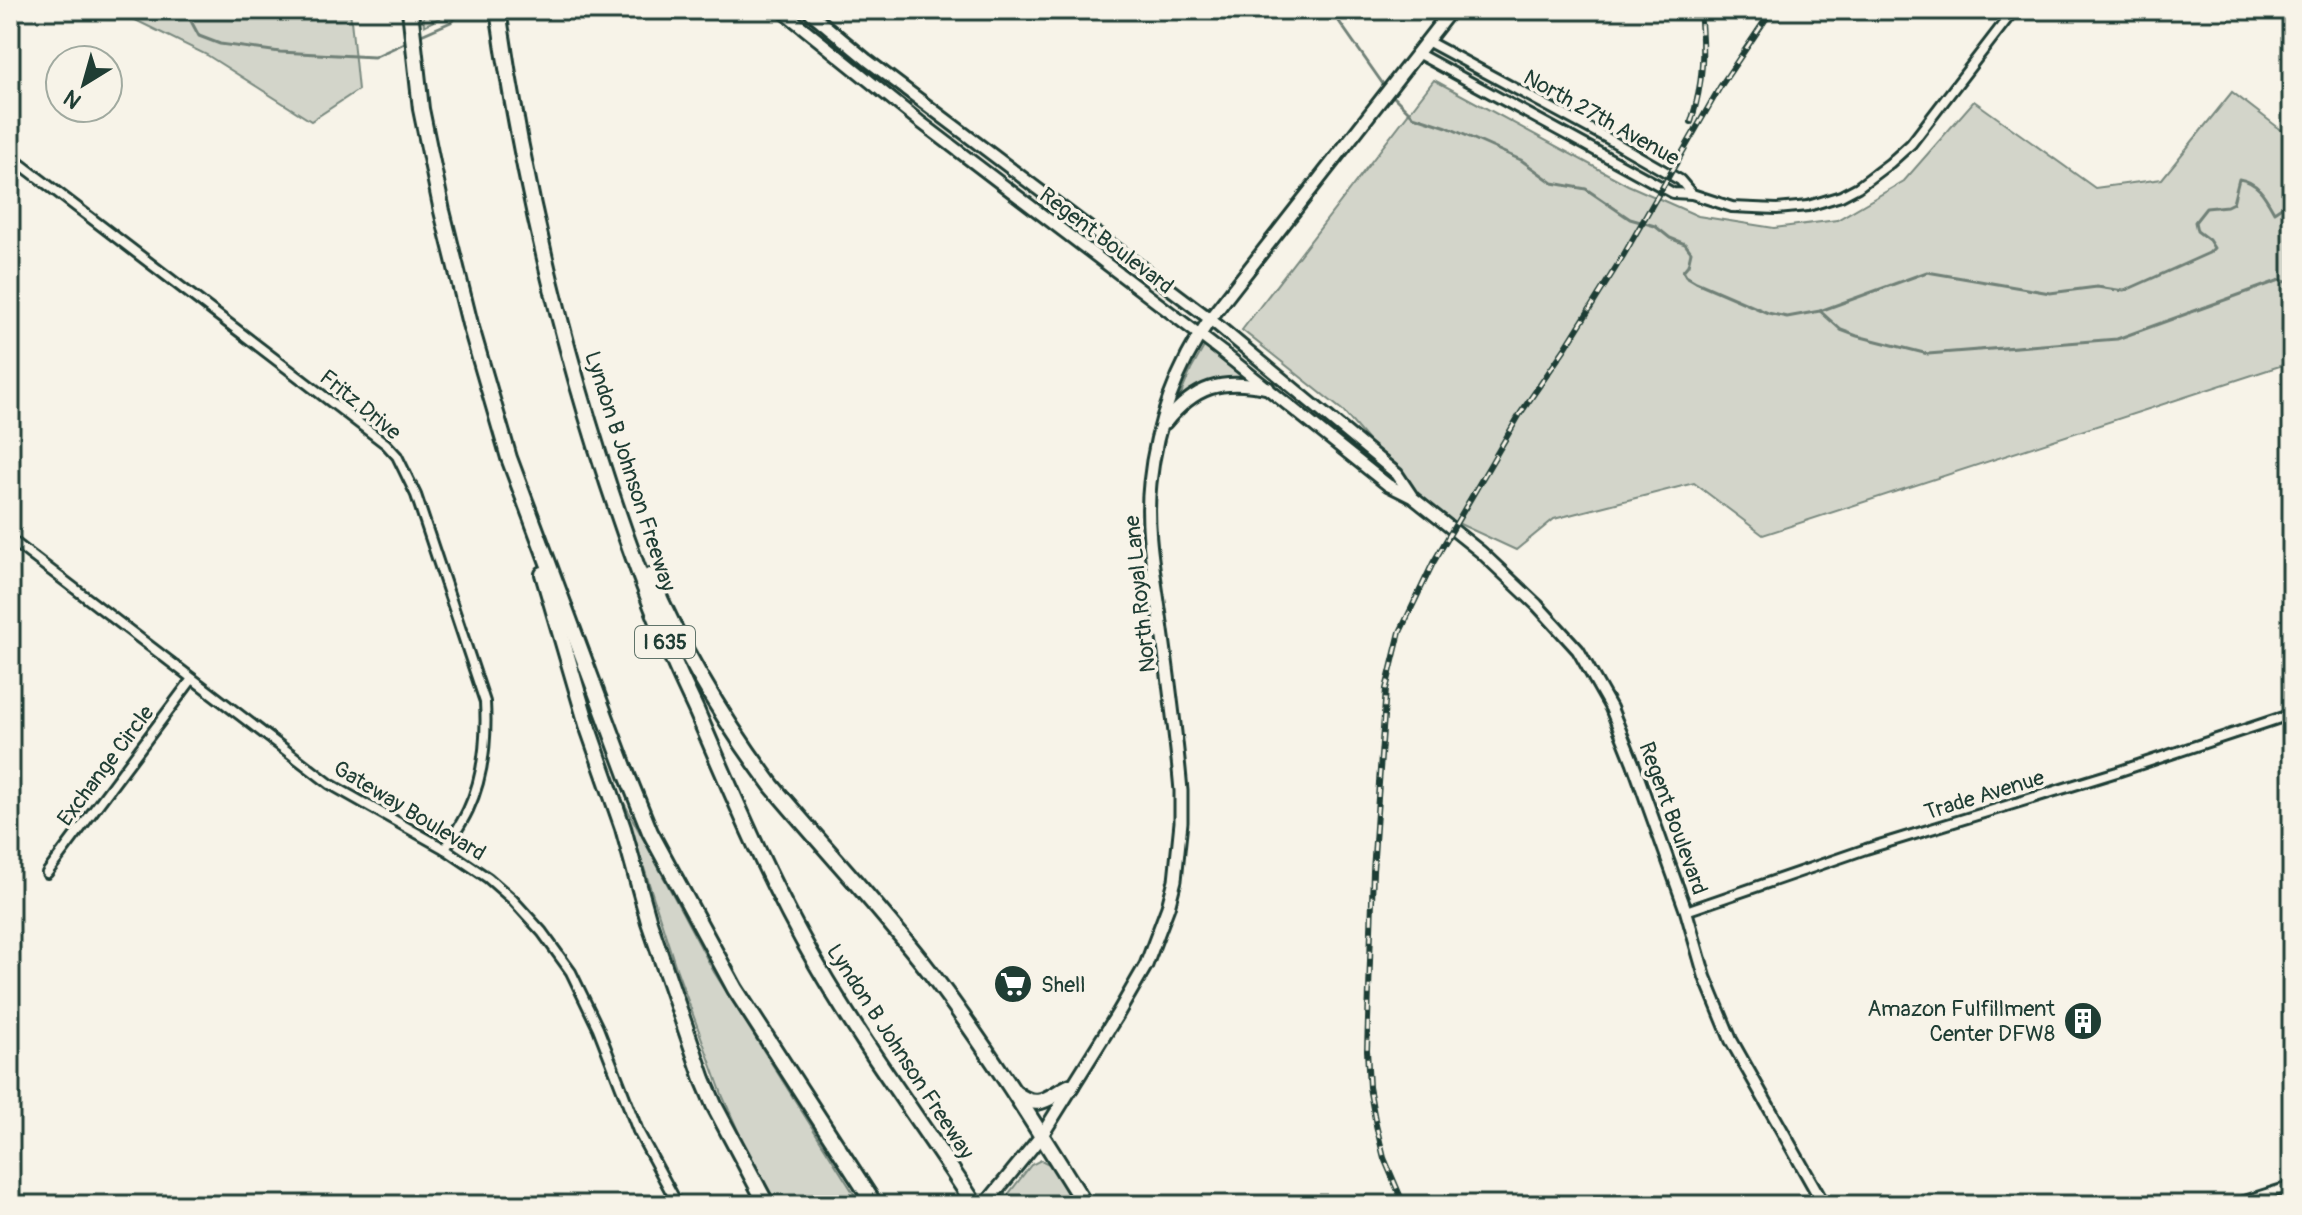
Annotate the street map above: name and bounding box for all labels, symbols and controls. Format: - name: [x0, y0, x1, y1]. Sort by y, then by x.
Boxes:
- north arrow: [44, 44, 124, 124]
- street label: North 27th Avenue: [1519, 63, 1685, 172]
- text: N: [58, 83, 87, 115]
- street label: Regent Boulevard: [1034, 181, 1179, 300]
- street label: Lyndon B Johnson Freeway: [578, 348, 682, 595]
- street label: Fritz Drive: [314, 363, 407, 446]
- street label: North Royal Lane: [1118, 514, 1162, 674]
- road number: I 635: [635, 626, 695, 658]
- street label: Exchange Circle: [51, 699, 160, 832]
- street label: Regent Boulevard: [1632, 738, 1714, 899]
- street label: Gateway Boulevard: [328, 754, 491, 867]
- street label: Trade Avenue: [1921, 763, 2048, 826]
- street label: Lyndon B Johnson Freeway: [820, 939, 980, 1164]
- supermarket icon: Shell: [992, 963, 1034, 1005]
- place label: Shell: [1041, 971, 1085, 999]
- place label: Amazon Fulfillment Center DFW8: [1867, 995, 2055, 1048]
- building icon: Amazon Fulfillment Center DFW8: [2062, 1000, 2104, 1042]

